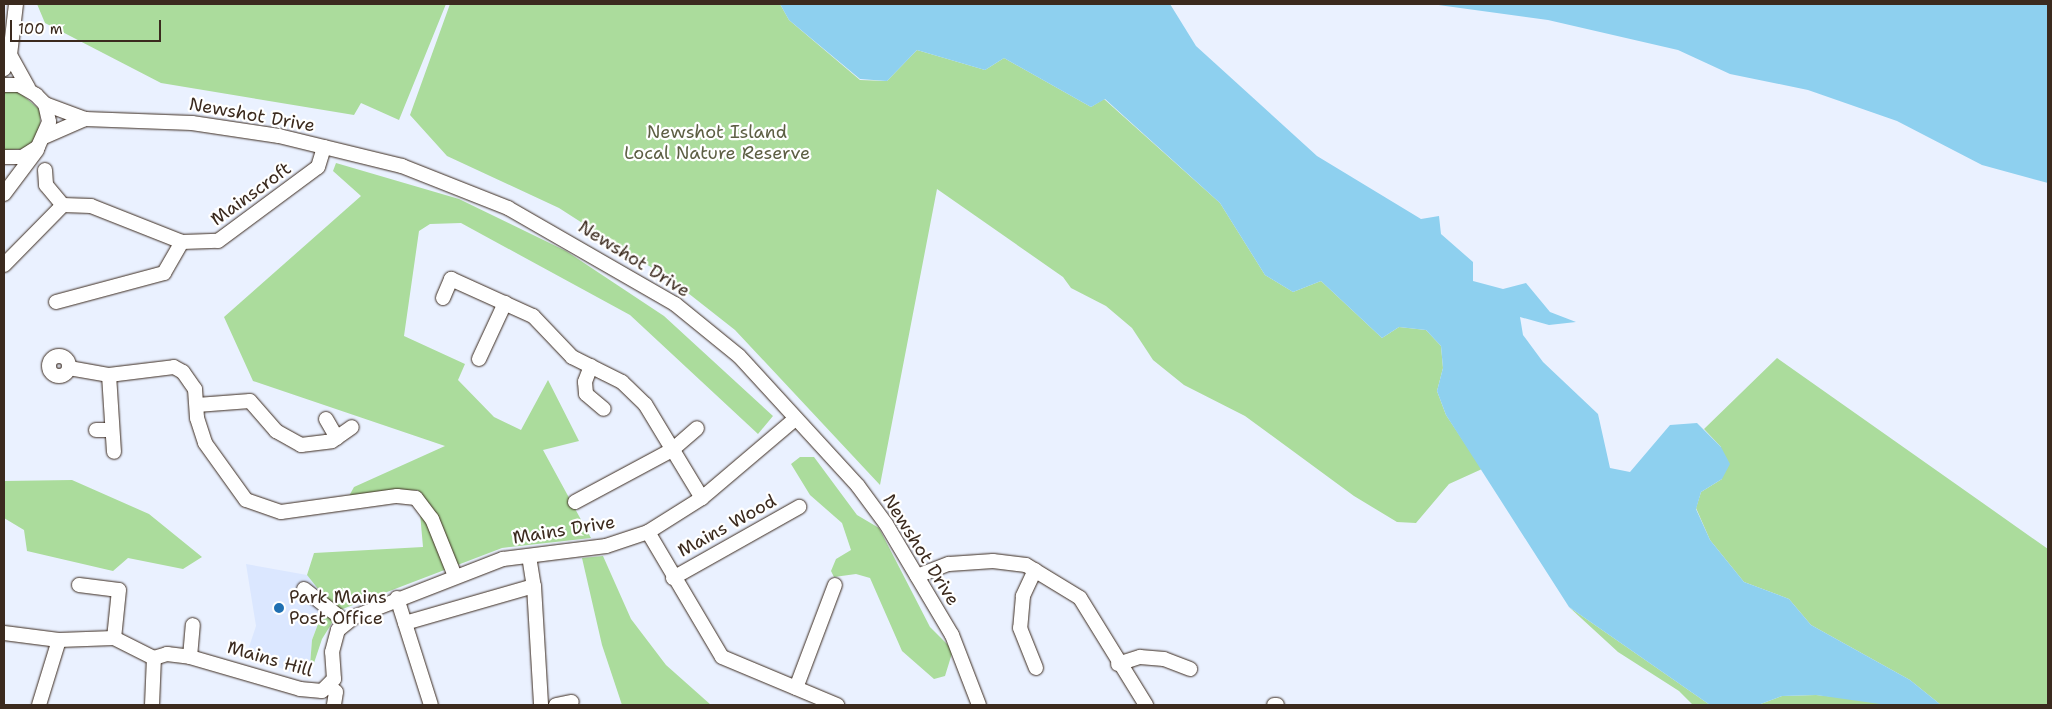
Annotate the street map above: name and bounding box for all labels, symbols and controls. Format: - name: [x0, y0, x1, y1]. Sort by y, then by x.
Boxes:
- scale bar: [12, 10, 164, 42]
- text: 100 m: [18, 19, 63, 39]
- street label: Newshot Drive: [187, 93, 317, 137]
- park label: Newshot Island Local Nature Reserve: [624, 122, 810, 164]
- street label: Mainscroft: [207, 158, 295, 230]
- street label: Newshot Drive: [574, 216, 694, 302]
- street label: Mains Wood: [674, 490, 780, 562]
- street label: Newshot Drive: [878, 490, 964, 610]
- street label: Mains Drive: [511, 511, 617, 549]
- place label: Park Mains Post Office: [289, 587, 387, 630]
- marker: Park Mains Post Office: [273, 602, 285, 614]
- street label: Mains Hill: [225, 637, 315, 681]

